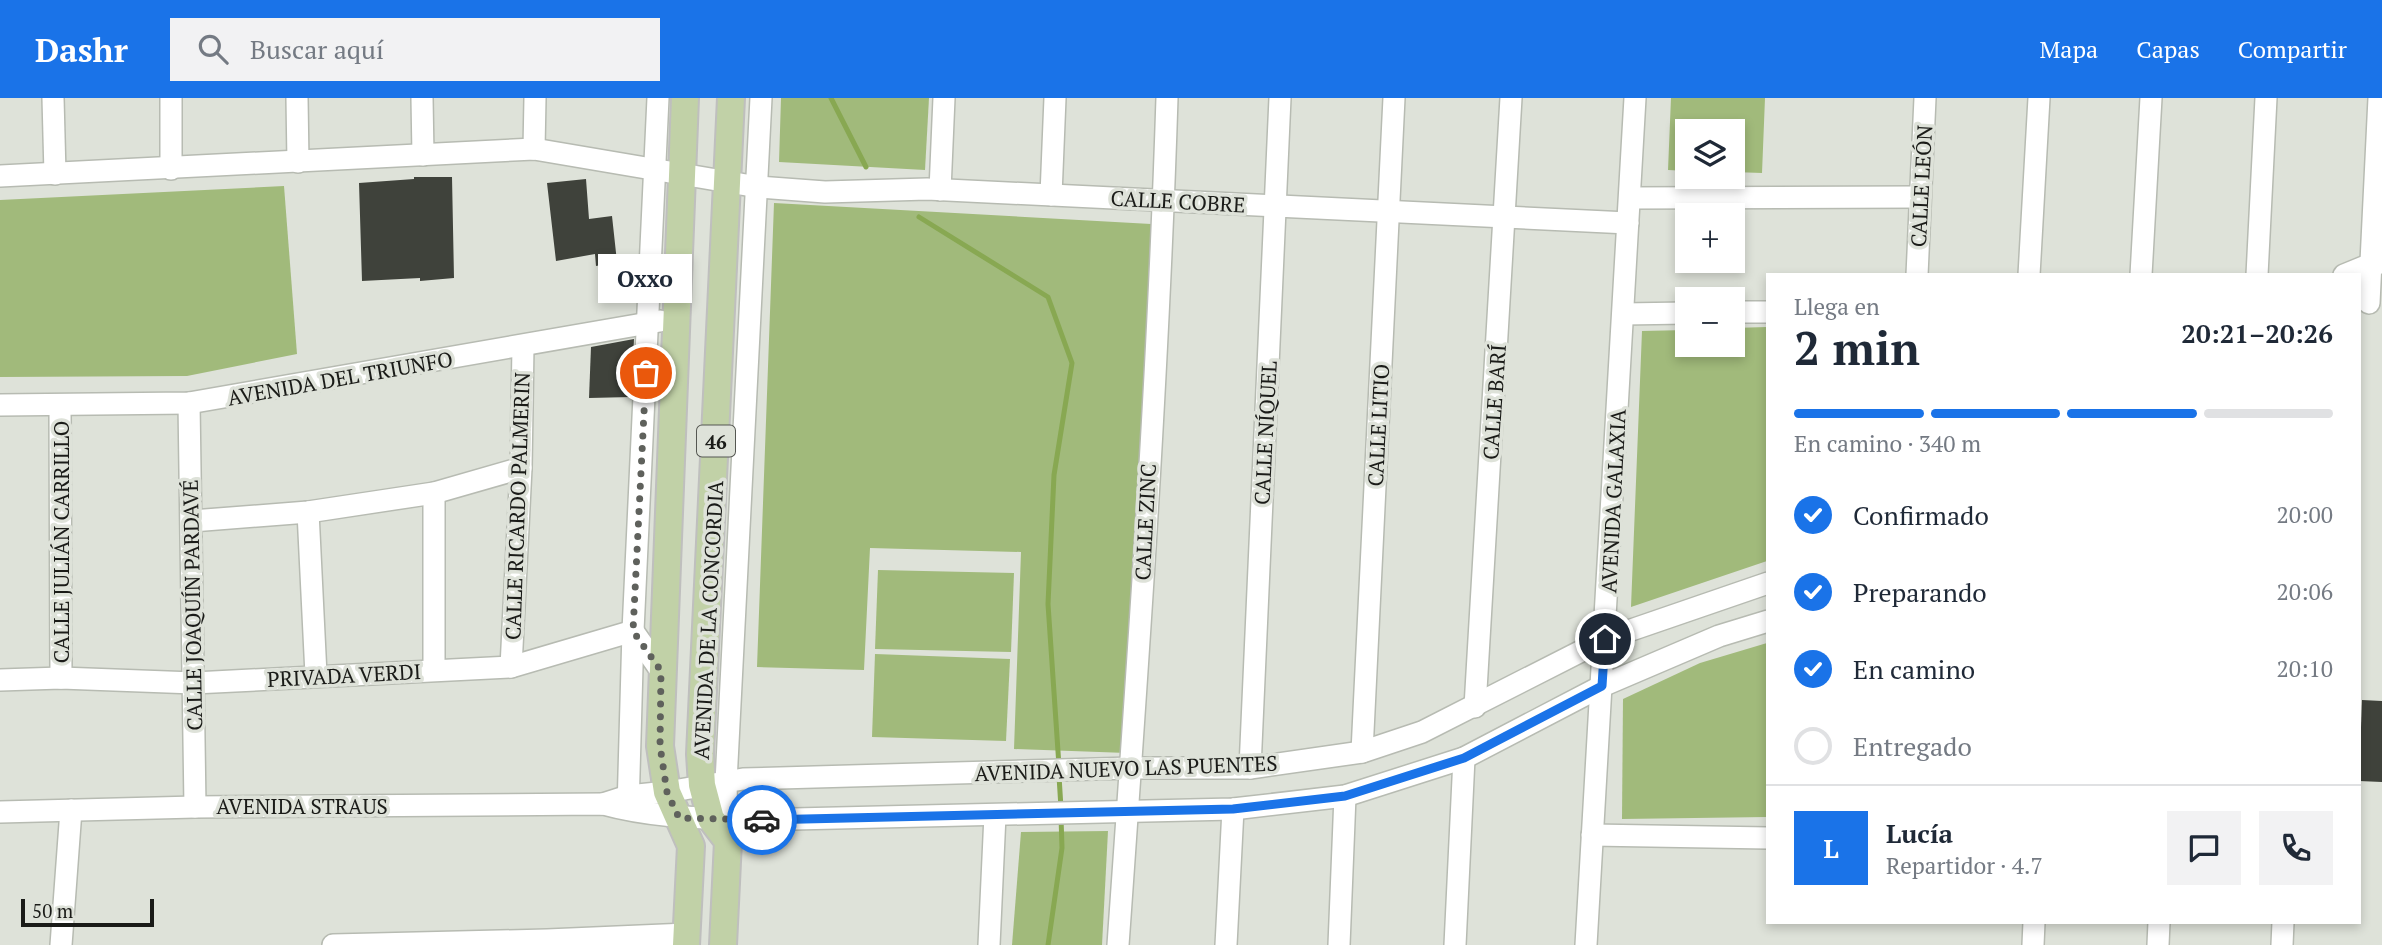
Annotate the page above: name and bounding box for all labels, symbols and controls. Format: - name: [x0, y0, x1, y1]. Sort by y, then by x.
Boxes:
- search box: [170, 18, 660, 81]
- text: Dashr: [35, 28, 128, 71]
- icon: search: [194, 30, 232, 68]
- text: Buscar aquí: [250, 32, 384, 66]
- text: Mapa: [2040, 33, 2098, 65]
- text: Capas: [2136, 33, 2200, 65]
- text: Compartir: [2238, 33, 2347, 65]
- map controls: [1675, 119, 1745, 357]
- button: layers: [1675, 119, 1745, 189]
- street label: CALLE LEÓN: [1904, 124, 1938, 248]
- street label: CALLE COBRE: [1110, 183, 1246, 219]
- button: +: [1675, 203, 1745, 273]
- callout: Oxxo: [599, 254, 693, 303]
- text: Oxxo: [617, 263, 673, 294]
- button: −: [1675, 287, 1745, 357]
- text: Llega en: [1794, 291, 1880, 322]
- text: 20:21–20:26: [2181, 316, 2333, 350]
- text: 2 min: [1794, 317, 1920, 378]
- pin: [616, 343, 676, 403]
- street label: CALLE BARÍ: [1476, 343, 1512, 461]
- street label: AVENIDA DEL TRIUNFO: [225, 344, 455, 412]
- icon: bag: [627, 354, 665, 392]
- street label: CALLE NÍQUEL: [1247, 360, 1283, 506]
- street label: CALLE LITIO: [1361, 363, 1395, 487]
- street label: CALLE RICARDO PALMERIN: [498, 371, 536, 641]
- street label: AVENIDA GALAXIA: [1594, 408, 1632, 594]
- street label: CALLE JULIÁN CARRILLO: [47, 421, 75, 663]
- road number: 46: [697, 426, 735, 456]
- text: En camino · 340 m: [1794, 428, 1981, 459]
- street label: CALLE ZINC: [1128, 463, 1162, 581]
- street label: CALLE JOAQUÍN PARDAVÉ: [176, 479, 208, 731]
- street label: AVENIDA DE LA CONCORDIA: [687, 479, 729, 760]
- icon: check: [1794, 496, 1832, 534]
- text: Confirmado: [1853, 498, 1989, 532]
- text: 20:00: [2276, 499, 2333, 530]
- icon: check: [1794, 573, 1832, 611]
- text: Preparando: [1853, 575, 1987, 609]
- text: 20:06: [2276, 576, 2333, 607]
- pin: [1575, 609, 1635, 669]
- icon: home: [1586, 620, 1624, 658]
- icon: check: [1794, 650, 1832, 688]
- text: En camino: [1853, 652, 1975, 686]
- text: 20:10: [2276, 653, 2333, 684]
- street label: PRIVADA VERDI: [266, 657, 422, 693]
- text: Entregado: [1853, 729, 1972, 763]
- street label: AVENIDA NUEVO LAS PUENTES: [974, 749, 1278, 787]
- courier: [727, 785, 797, 855]
- street label: AVENIDA STRAUS: [216, 792, 388, 820]
- icon: car: [743, 801, 781, 839]
- button: chat: [2167, 811, 2241, 885]
- button: phone: [2259, 811, 2333, 885]
- text: Lucía: [1886, 816, 1953, 850]
- text: L: [1823, 831, 1839, 865]
- text: Repartidor · 4.7: [1886, 850, 2043, 881]
- scale bar: [21, 896, 154, 928]
- text: 50 m: [32, 898, 73, 923]

